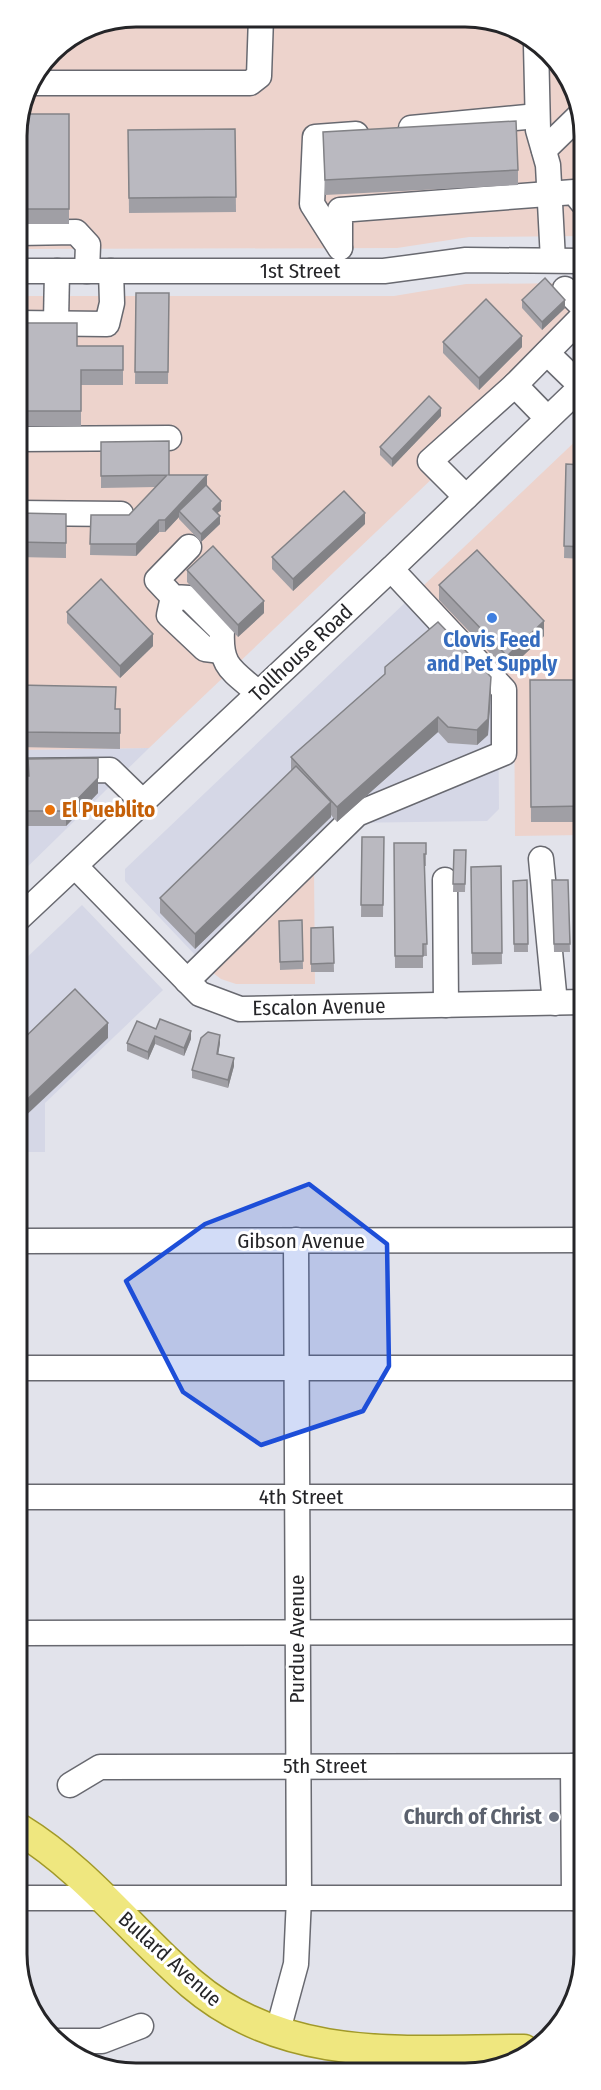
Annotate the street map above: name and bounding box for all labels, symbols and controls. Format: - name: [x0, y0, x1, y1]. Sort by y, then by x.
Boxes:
- street label: 1st Street: [260, 258, 340, 284]
- street label: Tollhouse Road: [244, 599, 358, 707]
- marker: Clovis Feed and Pet Supply: [485, 611, 499, 625]
- place label: Clovis Feed and Pet Supply: [427, 627, 558, 677]
- place label: El Pueblito: [62, 797, 155, 823]
- marker: El Pueblito: [43, 803, 57, 817]
- street label: Escalon Avenue: [252, 993, 386, 1021]
- street label: Gibson Avenue: [237, 1228, 365, 1254]
- street label: 4th Street: [259, 1484, 343, 1510]
- street label: Purdue Avenue: [284, 1575, 310, 1703]
- street label: 5th Street: [283, 1753, 367, 1779]
- place label: Church of Christ: [404, 1804, 543, 1830]
- marker: Church of Christ: [547, 1810, 561, 1824]
- street label: Bullard Avenue: [113, 1906, 227, 2012]

